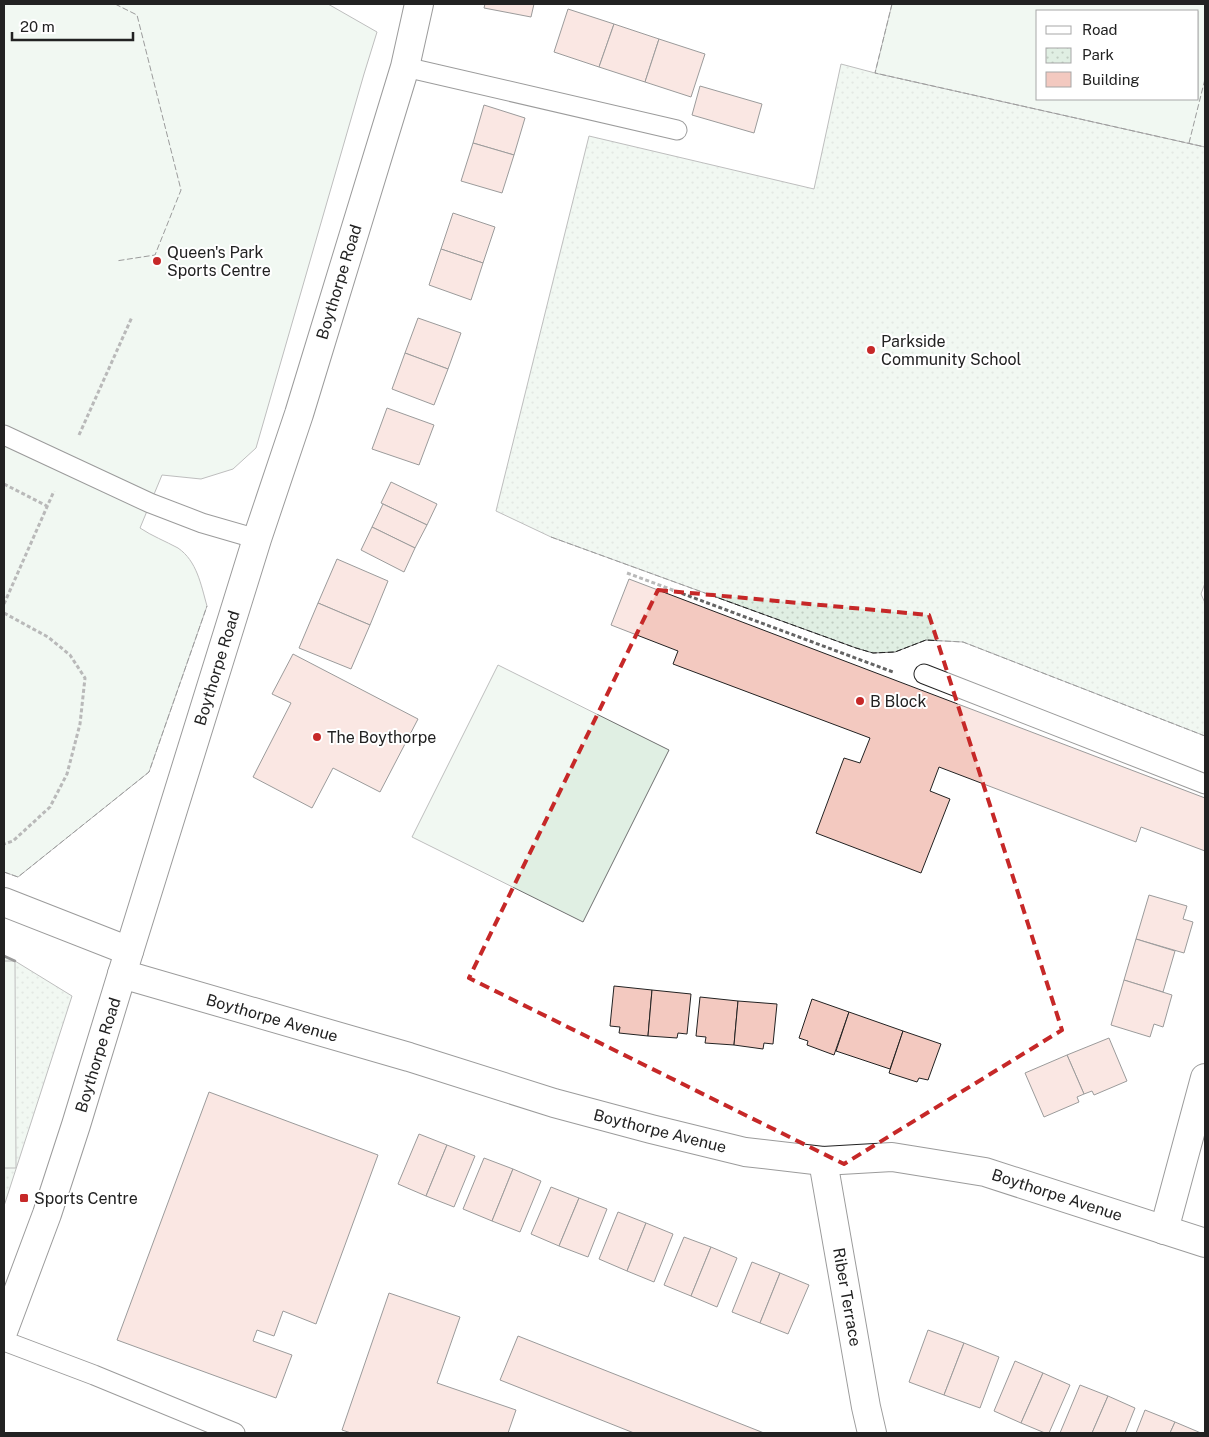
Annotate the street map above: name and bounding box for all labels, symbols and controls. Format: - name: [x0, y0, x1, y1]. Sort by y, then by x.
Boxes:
- scale bar: [12, 10, 134, 42]
- legend: [1036, 10, 1199, 100]
- text: 20 m: [20, 18, 55, 35]
- text: Road: [1082, 21, 1118, 38]
- text: Park: [1082, 46, 1114, 63]
- text: Building: [1082, 71, 1140, 88]
- street label: Boythorpe Road: [312, 222, 366, 342]
- place label: Queen's Park Sports Centre: [167, 243, 271, 280]
- marker: Queen's Park Sports Centre: [151, 255, 163, 267]
- place label: Parkside Community School: [881, 332, 1022, 369]
- marker: Parkside Community School: [865, 344, 877, 356]
- street label: Boythorpe Road: [190, 608, 244, 728]
- place label: B Block: [870, 692, 926, 711]
- marker: B Block: [854, 695, 866, 707]
- place label: The Boythorpe: [327, 728, 436, 747]
- marker: The Boythorpe: [311, 731, 323, 743]
- street label: Boythorpe Avenue: [204, 990, 340, 1046]
- street label: Boythorpe Road: [71, 995, 125, 1115]
- street label: Boythorpe Avenue: [592, 1105, 728, 1157]
- street label: Boythorpe Avenue: [989, 1165, 1125, 1225]
- place label: Sports Centre: [34, 1189, 138, 1208]
- marker: Sports Centre: [18, 1192, 30, 1204]
- street label: Riber Terrace: [829, 1246, 865, 1348]

